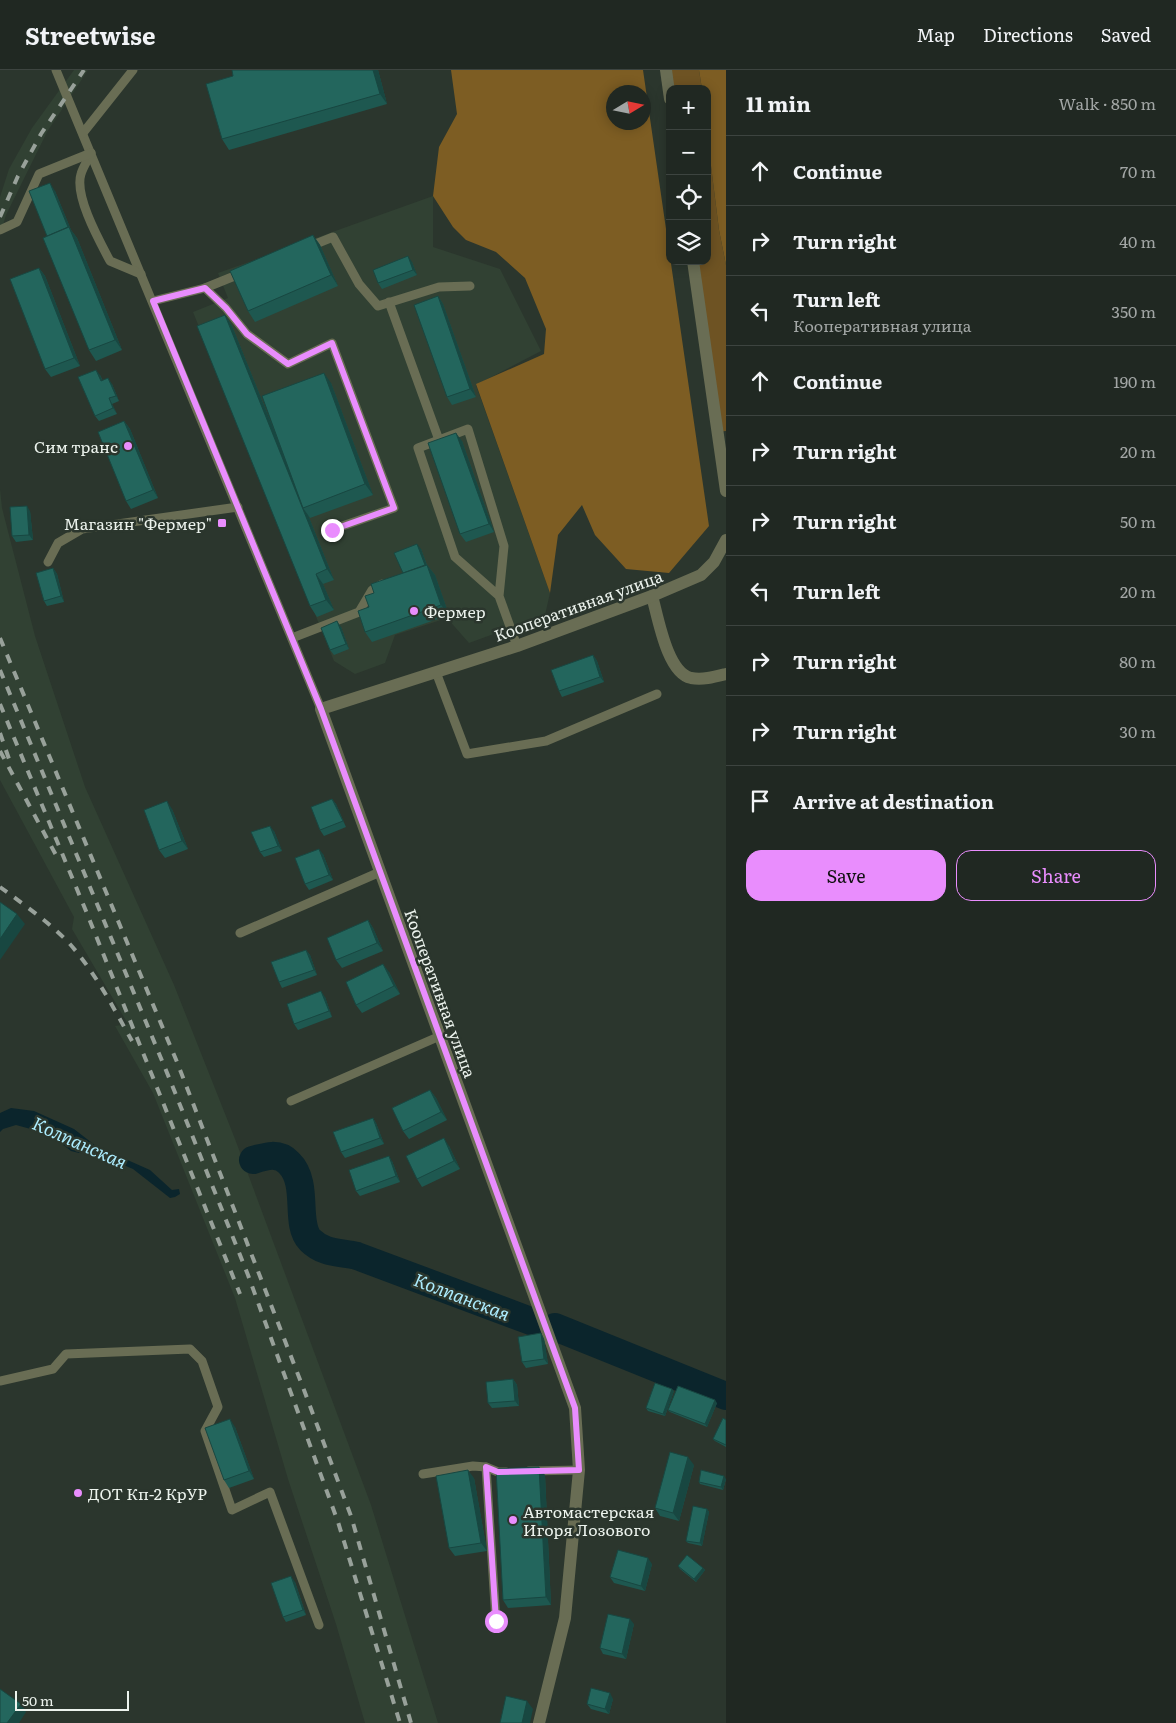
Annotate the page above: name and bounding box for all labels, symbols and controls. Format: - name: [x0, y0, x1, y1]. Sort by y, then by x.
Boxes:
- text: Streetwise: [25, 17, 155, 52]
- text: Map: [917, 21, 955, 48]
- text: Directions: [983, 21, 1073, 48]
- text: Saved: [1101, 21, 1151, 48]
- north arrow: [606, 85, 651, 130]
- map controls: [666, 85, 711, 265]
- button: +: [666, 85, 711, 130]
- text: 11 min: [746, 87, 811, 118]
- text: Walk · 850 m: [1058, 91, 1156, 115]
- button: −: [666, 130, 711, 175]
- icon: ahead: [746, 157, 774, 185]
- text: Continue: [793, 157, 882, 185]
- text: 70 m: [1120, 159, 1156, 183]
- button: locate: [666, 175, 711, 220]
- button: layers: [666, 220, 711, 265]
- icon: right: [746, 227, 774, 255]
- text: Turn right: [793, 227, 897, 255]
- text: 40 m: [1119, 229, 1156, 253]
- text: Turn left: [793, 285, 880, 313]
- icon: left: [746, 297, 774, 325]
- text: 350 m: [1111, 299, 1156, 323]
- text: Кооперативная улица: [793, 313, 971, 337]
- icon: ahead: [746, 367, 774, 395]
- text: Continue: [793, 367, 882, 395]
- text: 190 m: [1113, 369, 1156, 393]
- place label: Сим транс: [34, 434, 118, 458]
- icon: right: [746, 437, 774, 465]
- text: Turn right: [793, 437, 897, 465]
- text: 20 m: [1120, 439, 1156, 463]
- marker: Сим транс: [122, 440, 134, 452]
- icon: right: [746, 507, 774, 535]
- text: Turn right: [793, 507, 897, 535]
- text: 50 m: [1120, 509, 1156, 533]
- place label: Магазин "Фермер": [64, 511, 212, 535]
- marker: Магазин "Фермер": [216, 517, 228, 529]
- route end: [321, 519, 344, 542]
- street label: Кооперативная улица: [490, 563, 666, 647]
- icon: left: [746, 577, 774, 605]
- text: Turn left: [793, 577, 880, 605]
- text: 20 m: [1120, 579, 1156, 603]
- place label: Фермер: [424, 599, 486, 623]
- marker: Фермер: [408, 605, 420, 617]
- icon: right: [746, 647, 774, 675]
- text: Turn right: [793, 647, 897, 675]
- text: 80 m: [1119, 649, 1156, 673]
- icon: right: [746, 717, 774, 745]
- text: Turn right: [793, 717, 897, 745]
- text: 30 m: [1119, 719, 1156, 743]
- icon: arrive: [746, 787, 774, 815]
- text: Arrive at destination: [793, 787, 994, 815]
- button: Save: [746, 850, 946, 901]
- button: Share: [956, 850, 1156, 901]
- street label: Кооперативная улица: [399, 905, 483, 1081]
- water label: Колпанская: [28, 1109, 132, 1175]
- water label: Колпанская: [410, 1265, 515, 1327]
- place label: ДОТ Кп-2 КрУР: [88, 1481, 207, 1505]
- marker: ДОТ Кп-2 КрУР: [72, 1487, 84, 1499]
- place label: Автомастерская Игоря Лозового: [523, 1499, 654, 1541]
- marker: Автомастерская Игоря Лозового: [507, 1514, 519, 1526]
- route start: [485, 1610, 508, 1633]
- scale bar: [15, 1688, 129, 1711]
- text: 50 m: [22, 1690, 54, 1710]

